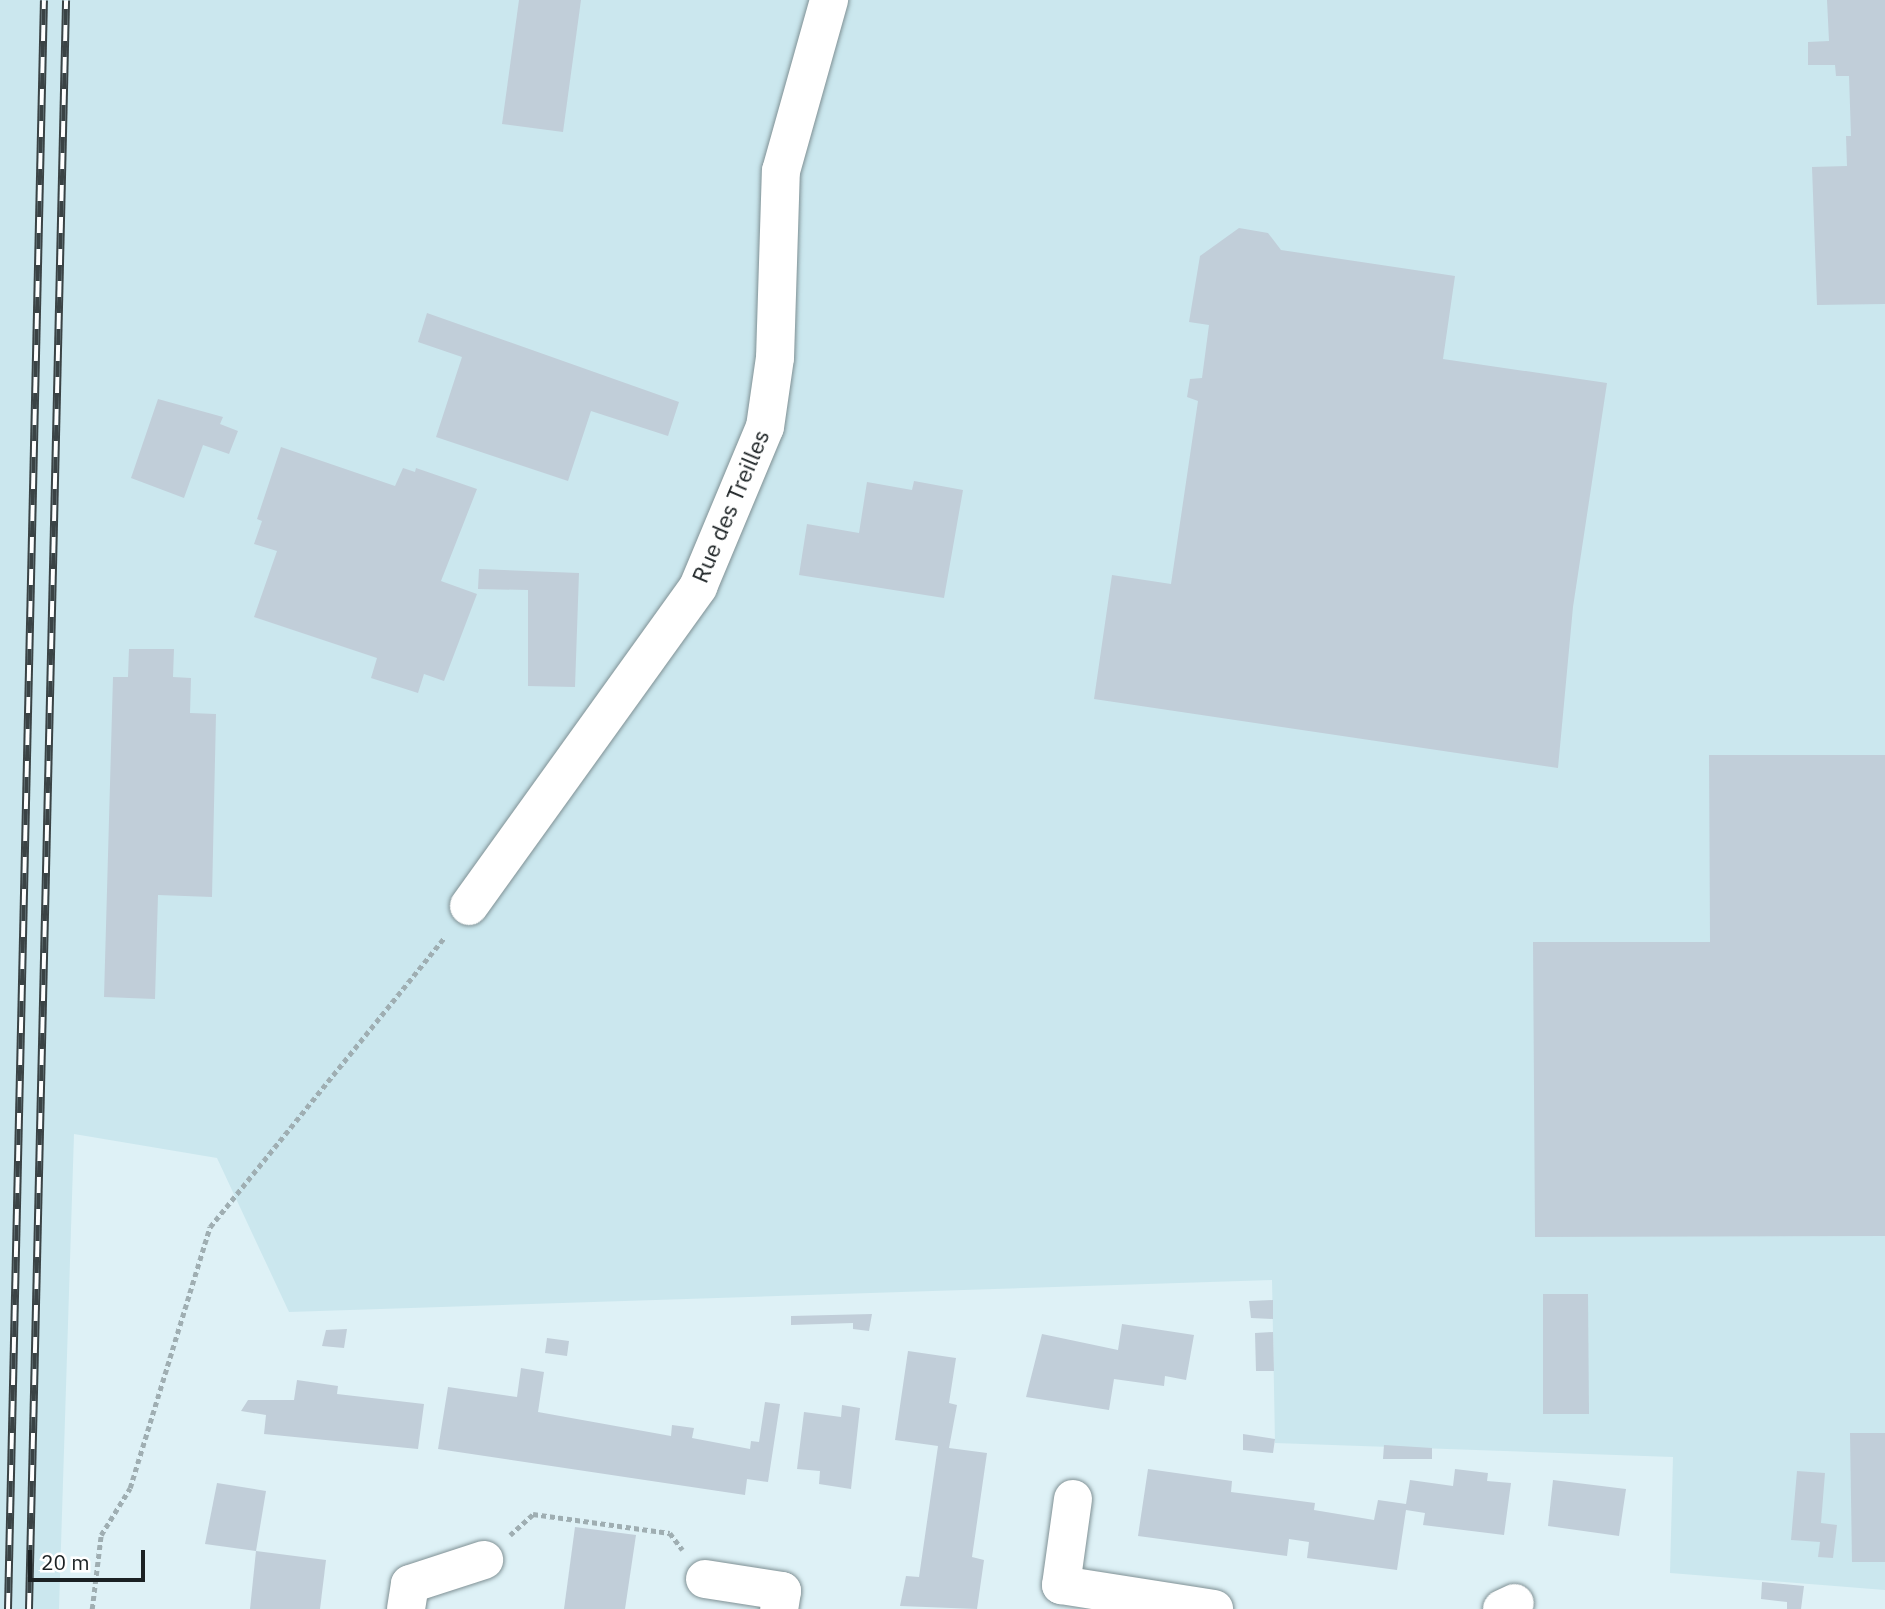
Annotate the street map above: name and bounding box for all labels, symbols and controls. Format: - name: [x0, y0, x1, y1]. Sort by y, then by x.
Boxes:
- street label: Rue des Treilles: [685, 425, 775, 587]
- scale bar: [32, 1536, 149, 1580]
- text: 20 m: [41, 1548, 90, 1576]

